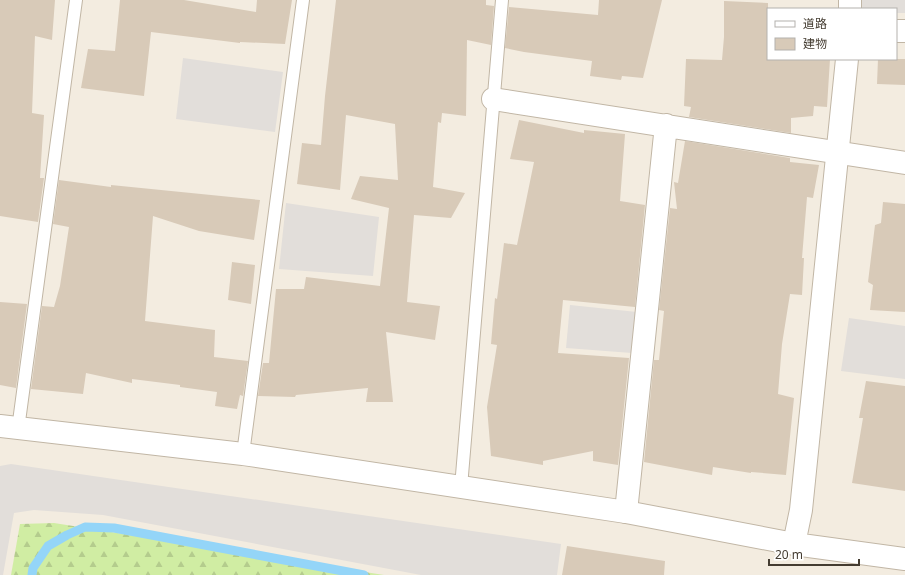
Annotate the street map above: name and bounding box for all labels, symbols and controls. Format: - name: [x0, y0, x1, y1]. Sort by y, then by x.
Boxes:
- legend: [767, 8, 897, 60]
- text: 道路: [803, 15, 827, 32]
- text: 建物: [803, 35, 827, 52]
- scale bar: [769, 541, 859, 567]
- text: 20 m: [775, 546, 803, 563]

